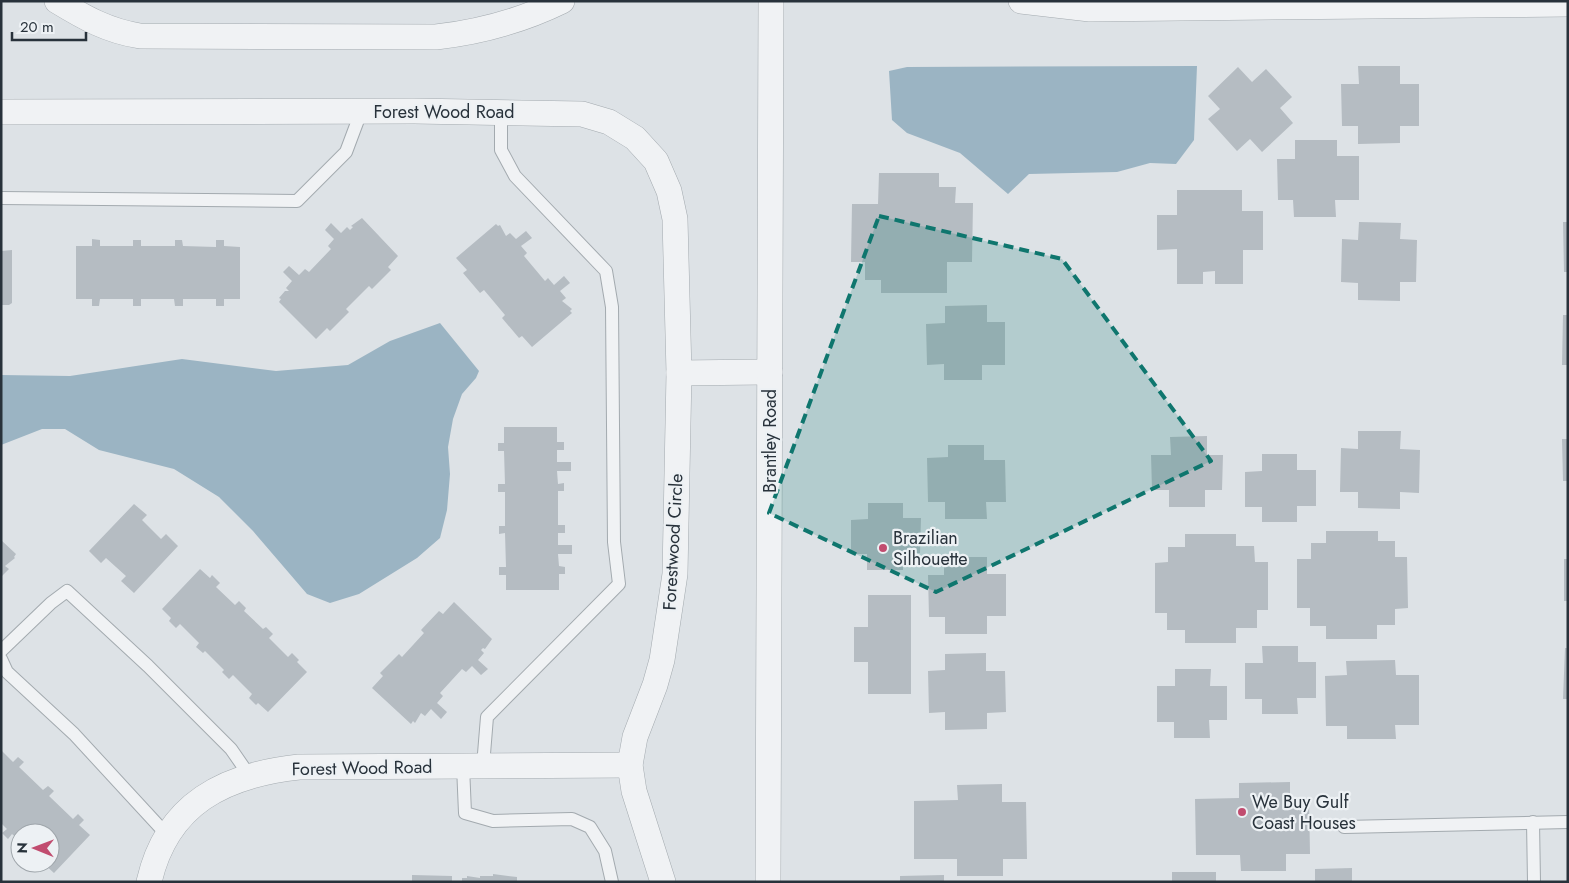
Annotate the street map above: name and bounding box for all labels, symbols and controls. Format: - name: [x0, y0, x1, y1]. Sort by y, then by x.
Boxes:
- scale bar: [12, 10, 86, 42]
- text: 20 m: [20, 16, 54, 38]
- street label: Forest Wood Road: [374, 99, 514, 125]
- street label: Brantley Road: [757, 389, 783, 493]
- street label: Forestwood Circle: [656, 473, 690, 611]
- place label: Brazilian Silhouette: [893, 525, 968, 572]
- marker: Brazilian Silhouette: [877, 542, 889, 554]
- street label: Forest Wood Road: [291, 754, 433, 782]
- place label: We Buy Gulf Coast Houses: [1252, 789, 1356, 836]
- marker: We Buy Gulf Coast Houses: [1236, 806, 1248, 818]
- north arrow: [10, 823, 60, 873]
- text: N: [12, 842, 32, 854]

